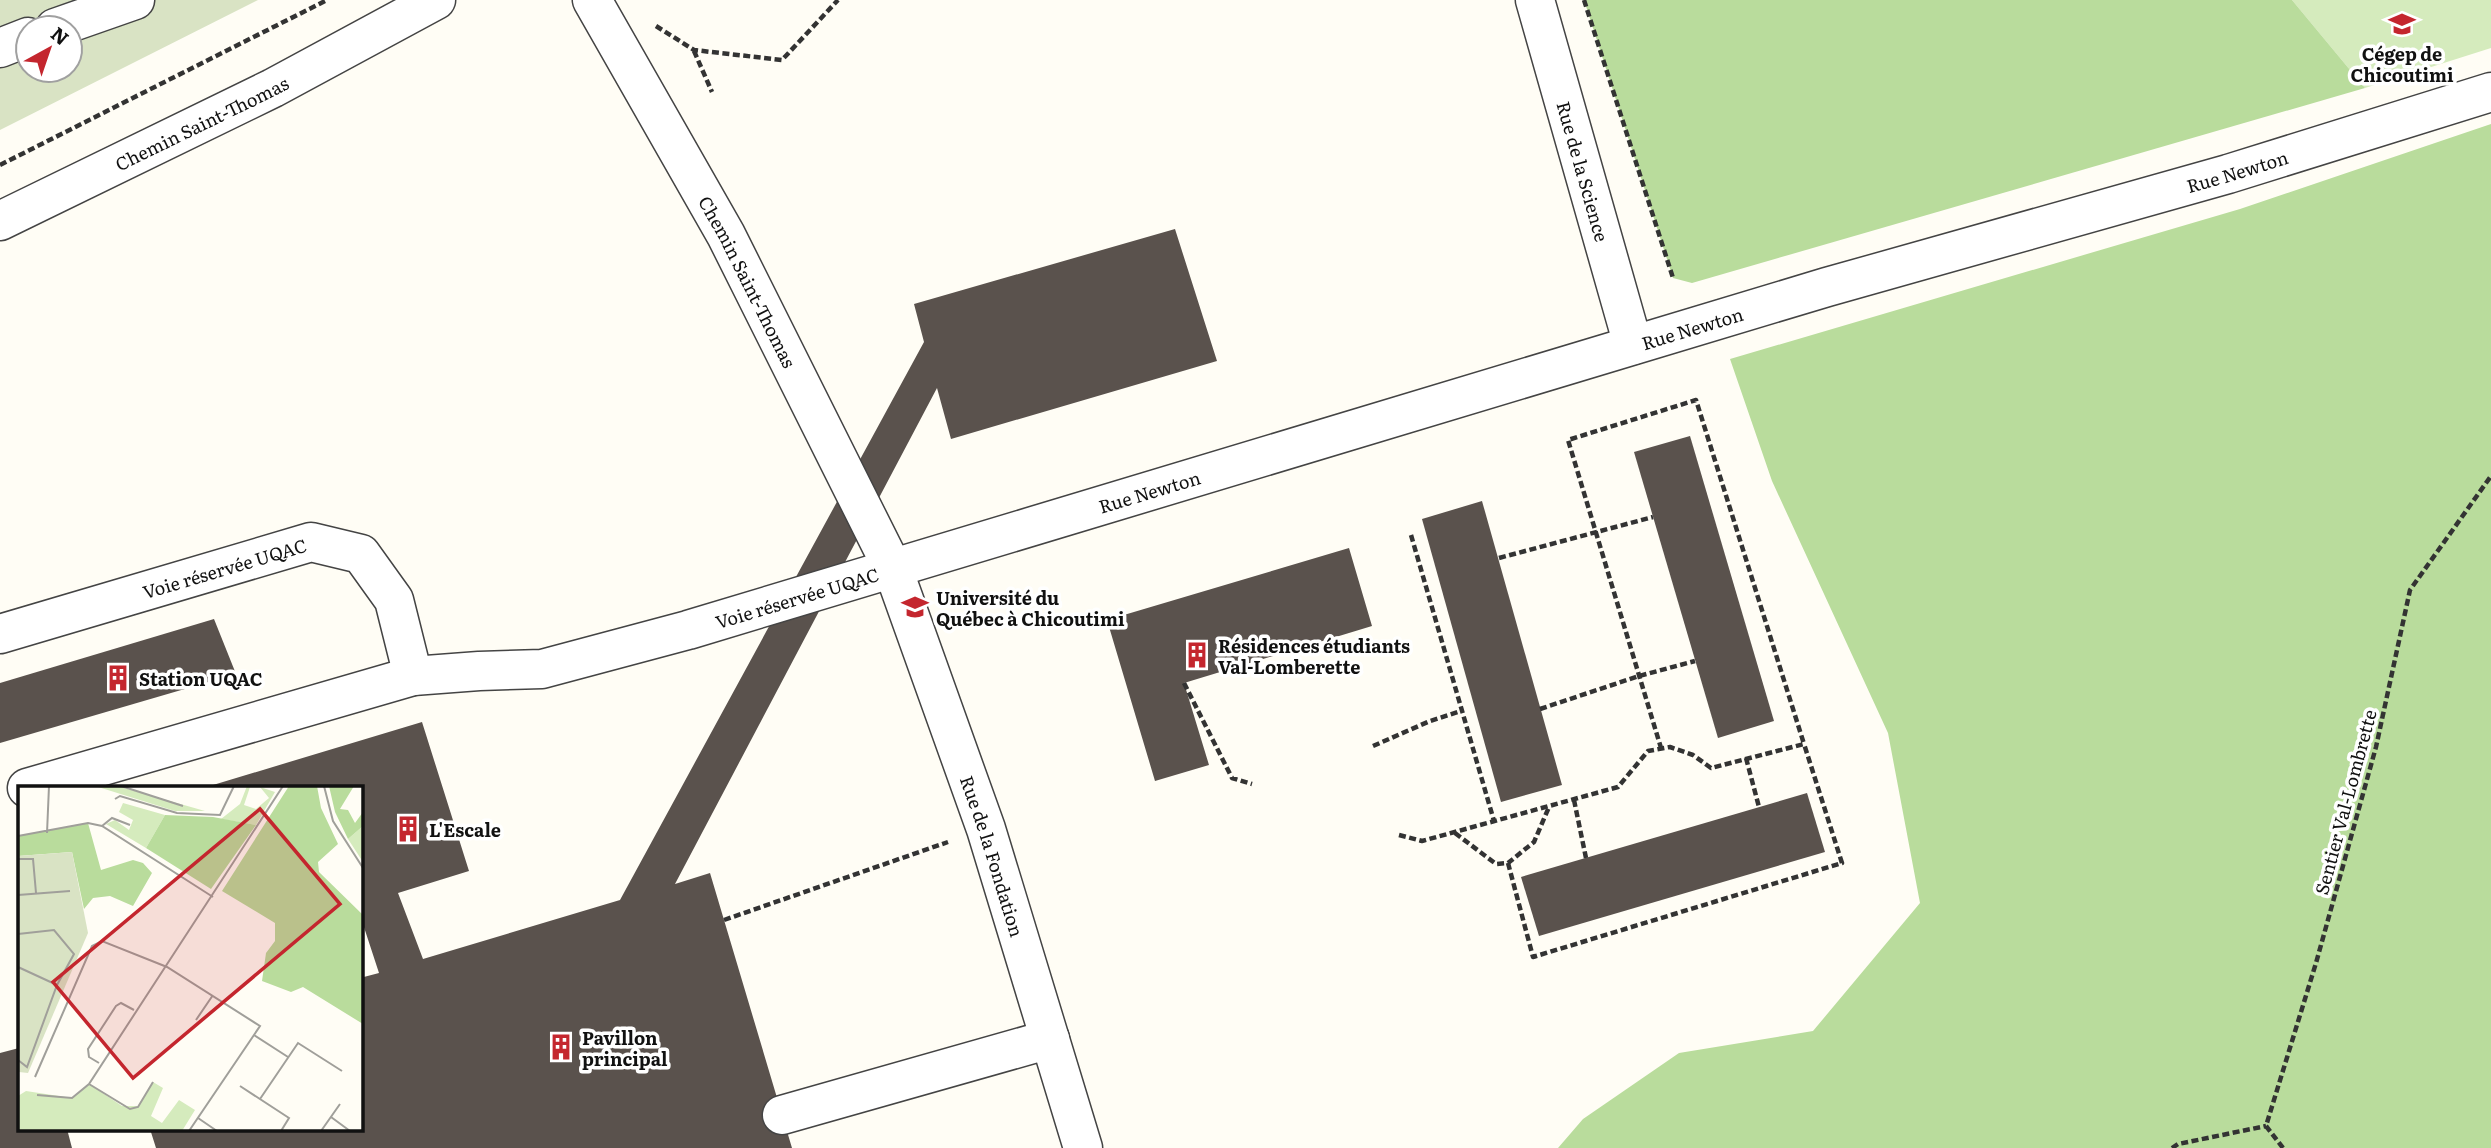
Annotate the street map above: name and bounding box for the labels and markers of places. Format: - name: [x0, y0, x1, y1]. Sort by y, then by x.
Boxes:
- school or university icon: Cégep de Chicoutimi: [2387, 9, 2417, 39]
- place label: Cégep de Chicoutimi: [2350, 40, 2454, 88]
- place label: Université du Québec à Chicoutimi: [936, 584, 1125, 632]
- school or university icon: Université du Québec à Chicoutimi: [900, 592, 930, 622]
- place label: Résidences étudiants Val-Lomberette: [1218, 632, 1410, 680]
- building icon: Résidences étudiants Val-Lomberette: [1182, 640, 1212, 670]
- building icon: Station UQAC: [103, 663, 133, 693]
- place label: Station UQAC: [139, 665, 263, 692]
- building icon: L'Escale: [393, 814, 423, 844]
- place label: L'Escale: [429, 816, 501, 843]
- place label: Pavillon principal: [582, 1024, 668, 1072]
- building icon: Pavillon principal: [546, 1032, 576, 1062]

